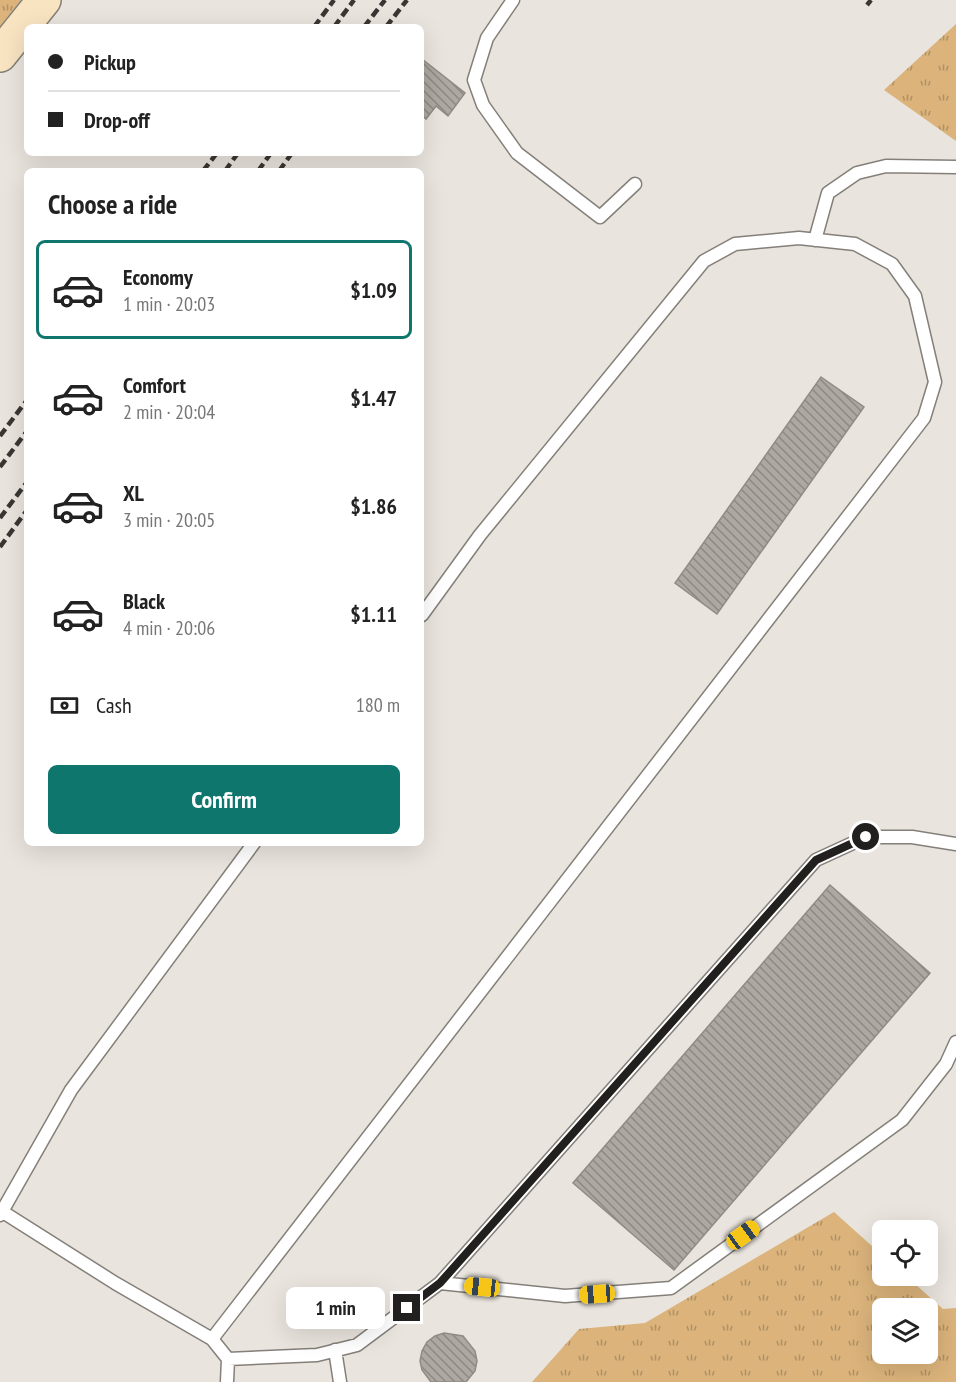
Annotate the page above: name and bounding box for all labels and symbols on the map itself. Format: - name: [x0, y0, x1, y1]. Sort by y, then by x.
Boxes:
- route start: [852, 823, 879, 850]
- car: [723, 1217, 763, 1253]
- car: [463, 1276, 501, 1298]
- car: [578, 1284, 616, 1304]
- callout: 1 min: [287, 1287, 386, 1329]
- route end: [393, 1294, 420, 1321]

